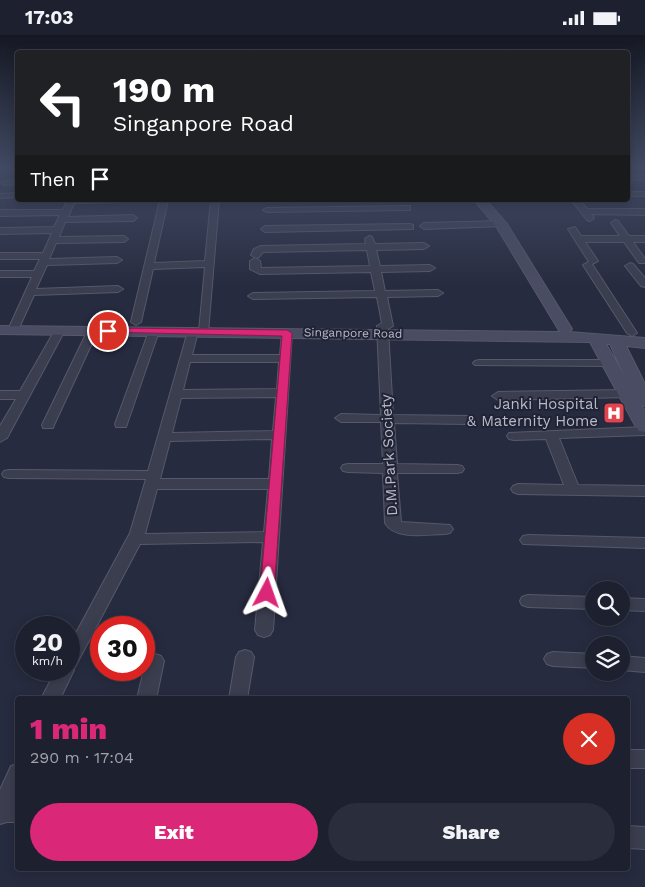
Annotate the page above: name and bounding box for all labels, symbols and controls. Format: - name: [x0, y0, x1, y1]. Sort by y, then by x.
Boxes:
- text: 17:03: [25, 6, 74, 29]
- text: 190 m: [113, 69, 215, 111]
- icon: left: [30, 70, 95, 135]
- text: Singanpore Road: [113, 111, 294, 136]
- icon: arrive: [86, 165, 114, 193]
- text: Then: [30, 168, 76, 191]
- pin: [87, 310, 129, 352]
- icon: arrive: [94, 317, 122, 345]
- street label: Singanpore Road: [304, 325, 402, 341]
- street label: D.M.Park Society: [377, 394, 401, 516]
- place label: Janki Hospital & Maternity Home: [467, 395, 598, 430]
- hospital icon: Janki Hospital & Maternity Home: [602, 401, 626, 425]
- position arrow: [240, 566, 292, 618]
- map controls: [585, 581, 630, 681]
- button: search: [585, 581, 630, 626]
- speed limit sign: 30: [90, 616, 155, 681]
- text: 20: [32, 628, 63, 657]
- button: layers: [585, 636, 630, 681]
- text: km/h: [32, 654, 63, 668]
- text: 1 min: [30, 711, 107, 746]
- button: close: [563, 713, 615, 765]
- text: 290 m · 17:04: [30, 748, 134, 767]
- button: Exit: [30, 803, 318, 861]
- button: Share: [328, 803, 615, 861]

